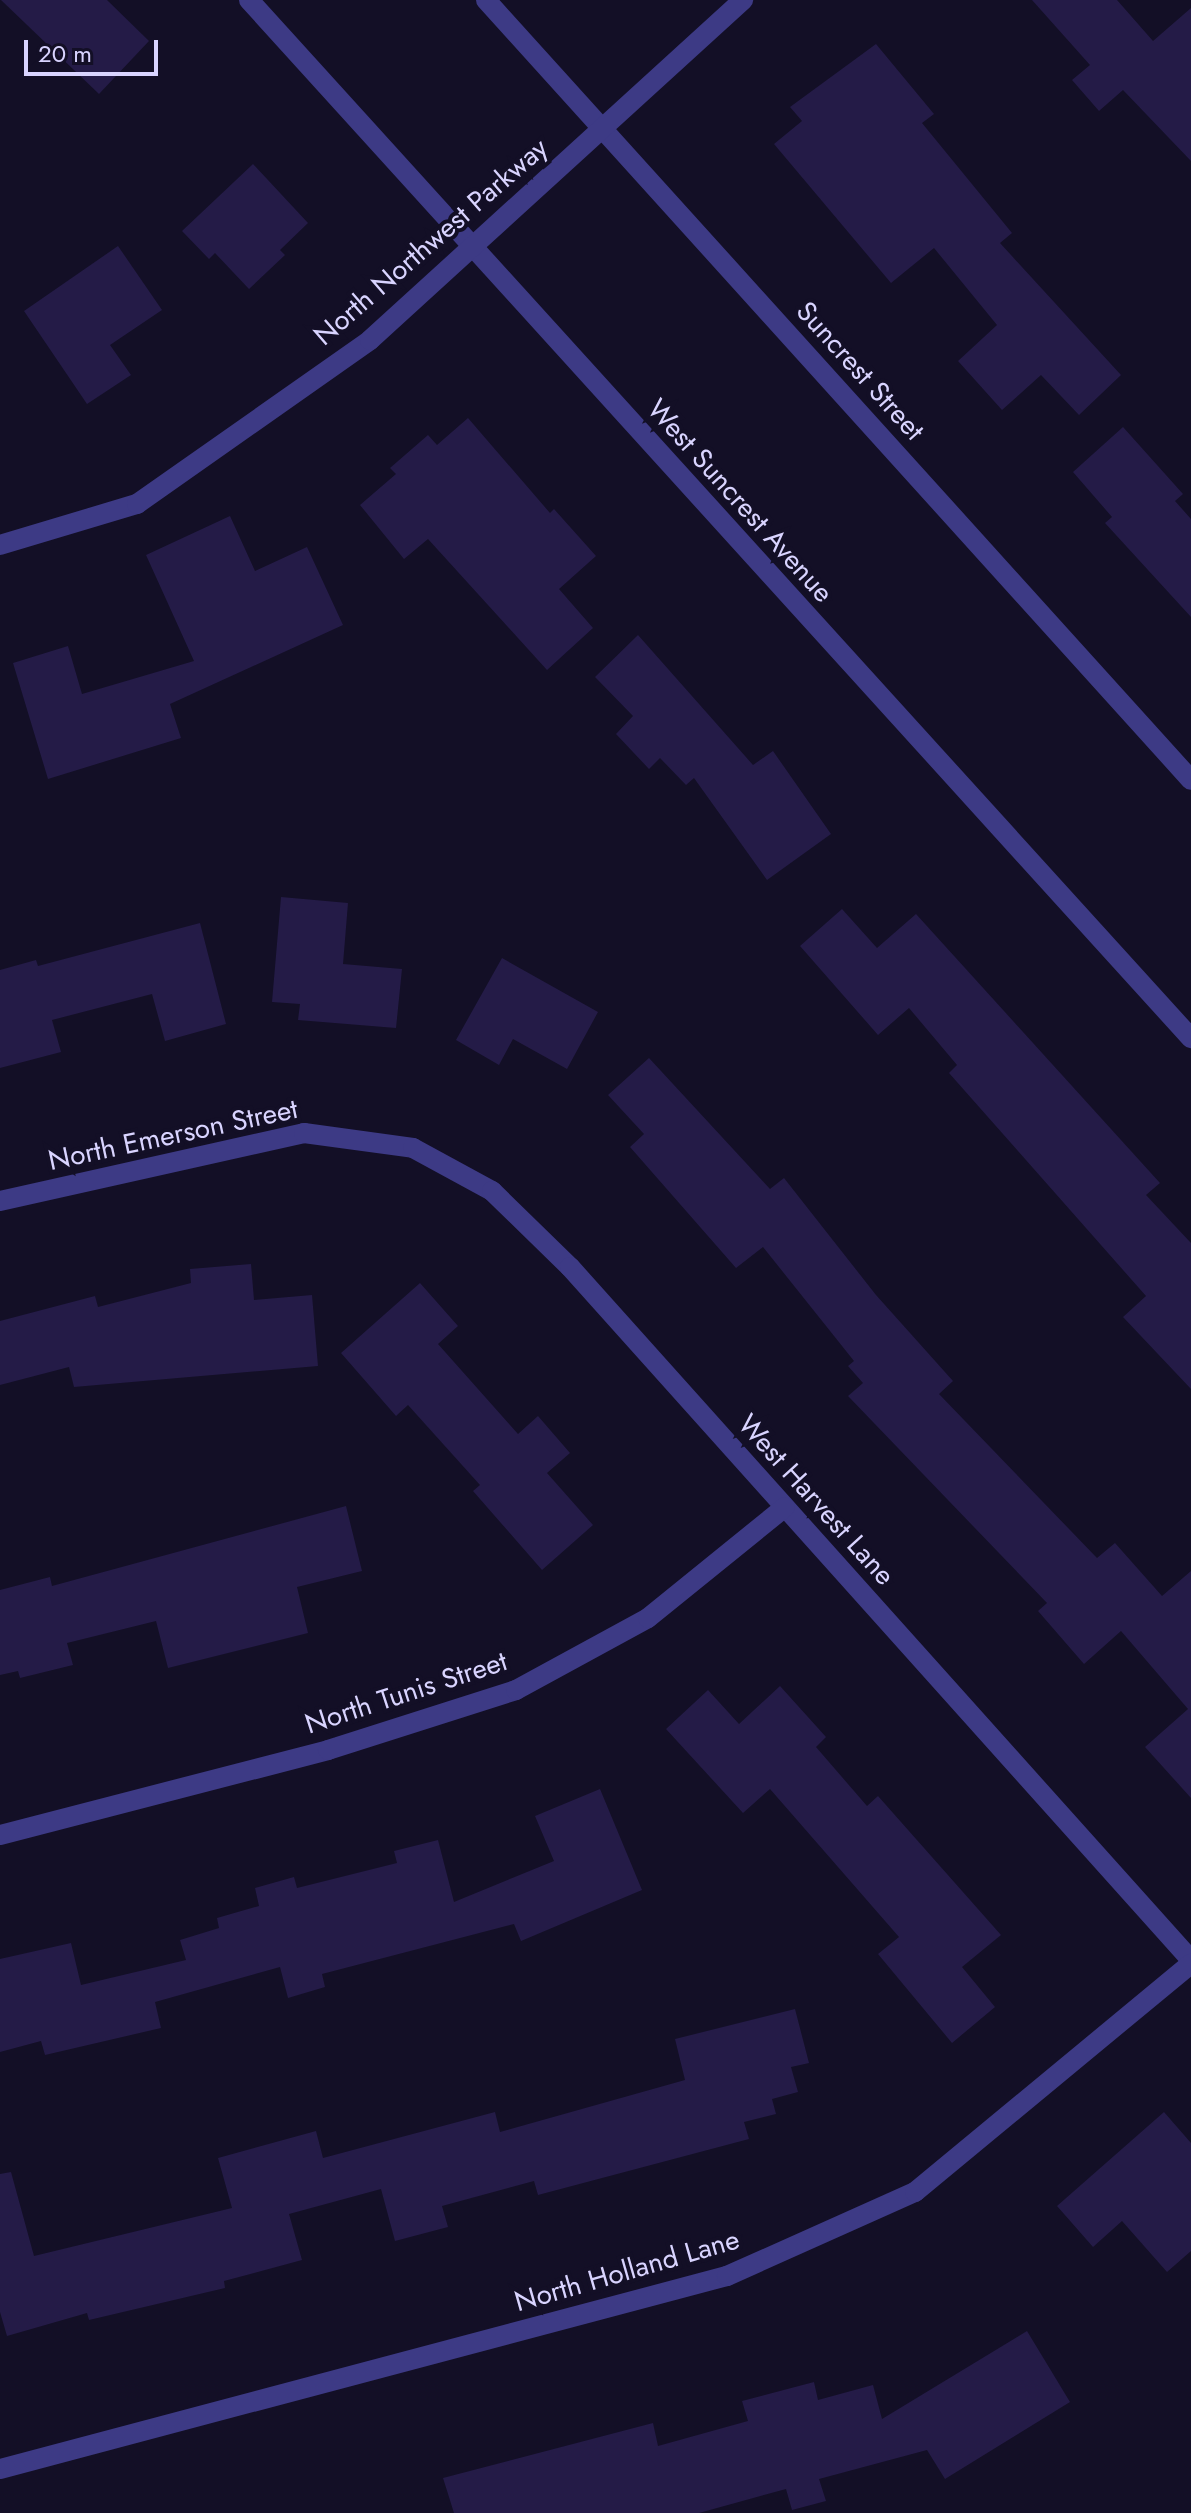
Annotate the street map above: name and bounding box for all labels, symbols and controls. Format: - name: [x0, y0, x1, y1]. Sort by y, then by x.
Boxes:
- scale bar: [28, 24, 162, 74]
- text: 20 m: [38, 36, 92, 71]
- street label: North Northwest Parkway: [307, 131, 555, 353]
- street label: Suncrest Street: [789, 295, 931, 447]
- street label: West Suncrest Avenue: [640, 393, 840, 609]
- street label: North Emerson Street: [45, 1092, 301, 1178]
- street label: West Harvest Lane: [731, 1408, 901, 1592]
- street label: North Tunis Street: [301, 1645, 511, 1741]
- street label: North Holland Lane: [511, 2223, 743, 2319]

